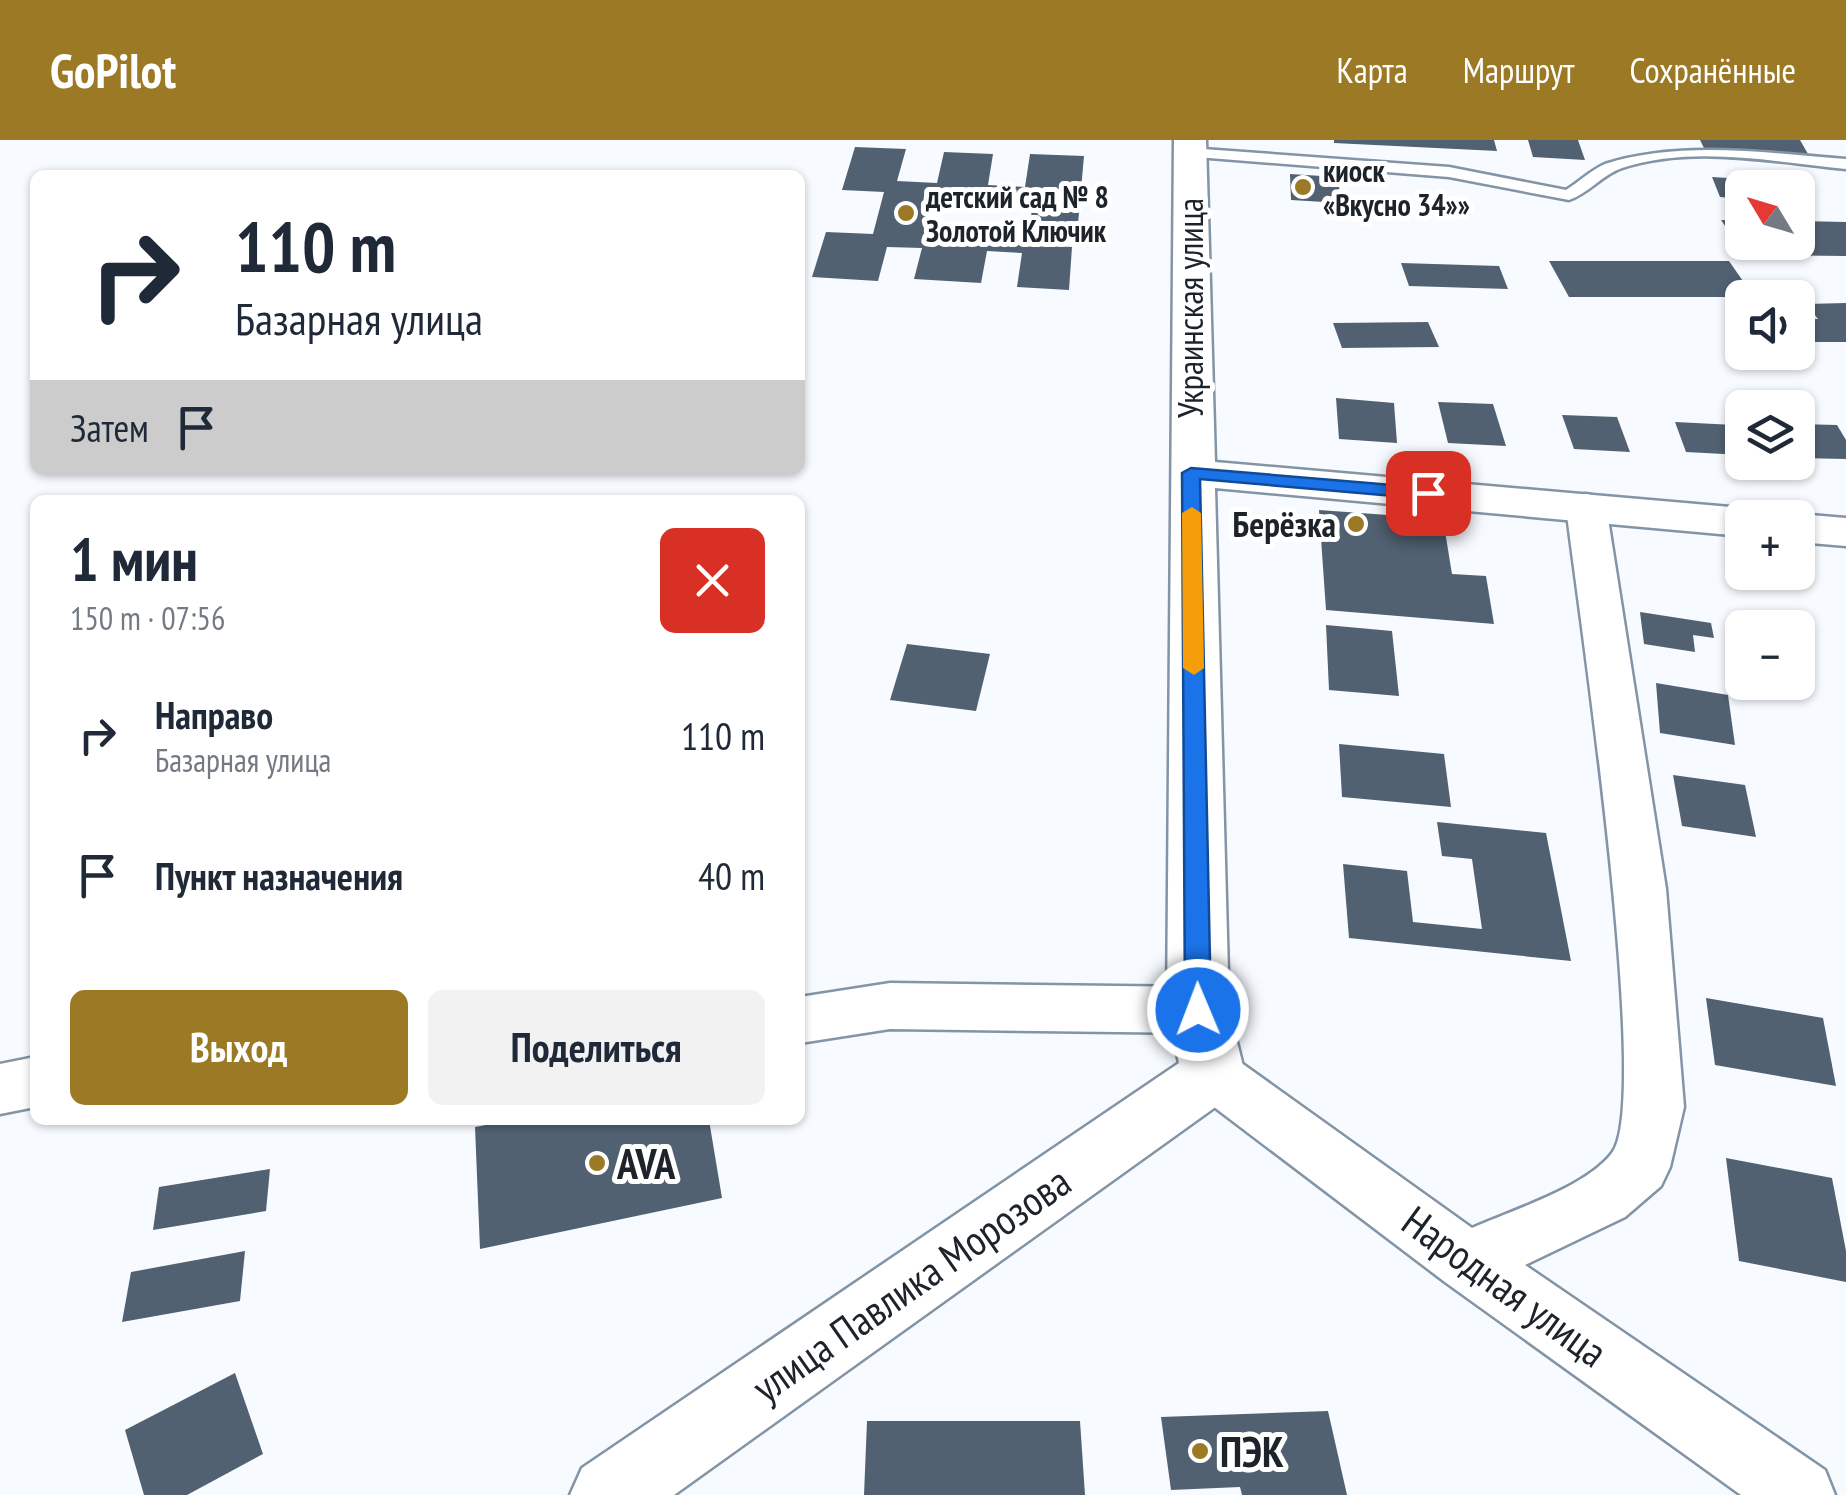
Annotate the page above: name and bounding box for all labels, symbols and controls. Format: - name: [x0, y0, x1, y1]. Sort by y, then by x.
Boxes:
- text: GoPilot: [50, 39, 176, 101]
- text: Карта: [1336, 47, 1408, 93]
- text: Маршрут: [1463, 47, 1574, 93]
- text: Сохранённые: [1629, 47, 1796, 93]
- place label: киоск «Вкусно 34»»: [1323, 151, 1470, 224]
- north arrow: [1725, 170, 1815, 260]
- map controls: [1725, 170, 1815, 700]
- marker: киоск «Вкусно 34»»: [1292, 176, 1314, 198]
- place label: детский сад № 8 Золотой Ключик: [925, 177, 1109, 250]
- street label: Украинская улица: [1167, 198, 1213, 418]
- text: 110 m: [235, 201, 396, 291]
- marker: детский сад № 8 Золотой Ключик: [895, 202, 917, 224]
- icon: right: [70, 210, 200, 340]
- button: sound: [1725, 280, 1815, 370]
- text: Базарная улица: [235, 289, 483, 347]
- button: layers: [1725, 390, 1815, 480]
- icon: arrive: [169, 400, 224, 455]
- text: Затем: [70, 403, 149, 452]
- pin: [1386, 451, 1471, 536]
- icon: arrive: [1401, 466, 1456, 521]
- button: +: [1725, 500, 1815, 590]
- place label: Берёзка: [1233, 501, 1336, 547]
- marker: Берёзка: [1345, 513, 1367, 535]
- text: 1 мин: [70, 520, 198, 598]
- button: close: [660, 528, 765, 633]
- text: 150 m · 07:56: [70, 597, 225, 639]
- button: −: [1725, 610, 1815, 700]
- text: Направо: [155, 690, 273, 739]
- icon: right: [70, 708, 125, 763]
- text: 110 m: [681, 711, 765, 760]
- text: Базарная улица: [155, 739, 331, 781]
- icon: arrive: [70, 848, 125, 903]
- text: Пункт назначения: [155, 851, 403, 900]
- text: 40 m: [698, 851, 765, 900]
- position arrow: [1146, 958, 1250, 1062]
- button: Выход: [70, 990, 408, 1105]
- button: Поделиться: [428, 990, 765, 1105]
- place label: AVA: [616, 1136, 676, 1191]
- marker: AVA: [586, 1152, 608, 1174]
- street label: улица Павлика Морозова: [741, 1154, 1081, 1414]
- street label: Народная улица: [1392, 1193, 1618, 1379]
- place label: ПЭК: [1220, 1424, 1284, 1479]
- marker: ПЭК: [1189, 1440, 1211, 1462]

